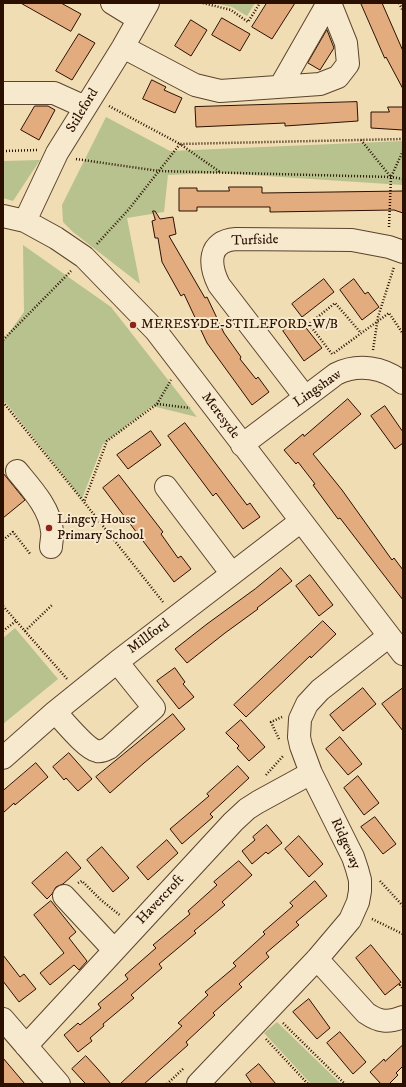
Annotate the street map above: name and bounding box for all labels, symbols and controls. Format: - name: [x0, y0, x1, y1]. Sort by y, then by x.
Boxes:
- street label: Stileford: [63, 86, 103, 136]
- street label: Turfside: [231, 232, 279, 250]
- place label: MERESYDE-STILEFORD-W/B: [141, 317, 338, 333]
- marker: MERESYDE-STILEFORD-W/B: [128, 320, 138, 330]
- street label: Lingshaw: [291, 366, 345, 412]
- street label: Meresyde: [197, 390, 243, 442]
- place label: Lingey House Primary School: [57, 512, 144, 544]
- marker: Lingey House Primary School: [44, 523, 54, 533]
- street label: Millford: [125, 616, 173, 658]
- street label: Ridgeway: [326, 816, 364, 872]
- street label: Havercroft: [134, 872, 188, 928]

